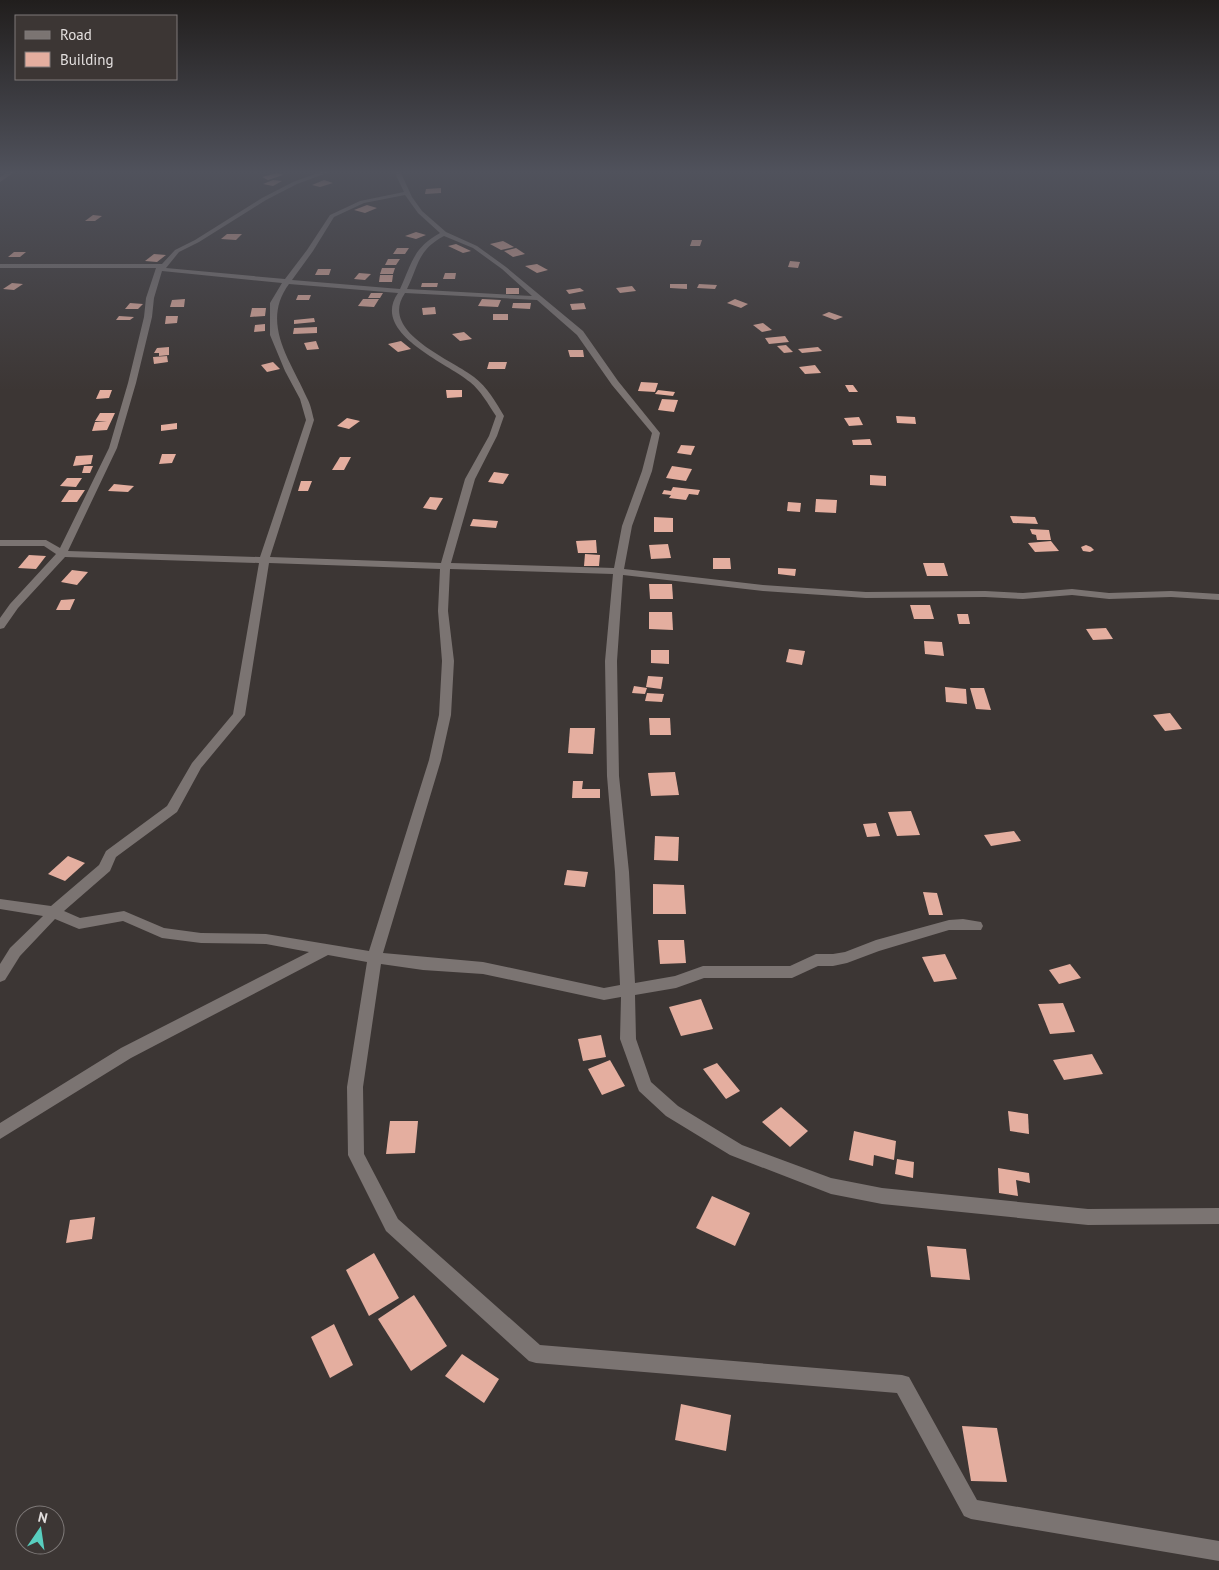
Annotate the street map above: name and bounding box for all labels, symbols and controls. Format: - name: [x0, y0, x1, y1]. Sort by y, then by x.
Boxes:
- legend: [15, 15, 178, 80]
- text: Road: [60, 25, 92, 44]
- text: Building: [60, 50, 114, 69]
- north arrow: [15, 1505, 65, 1555]
- text: N: [36, 1508, 49, 1527]

